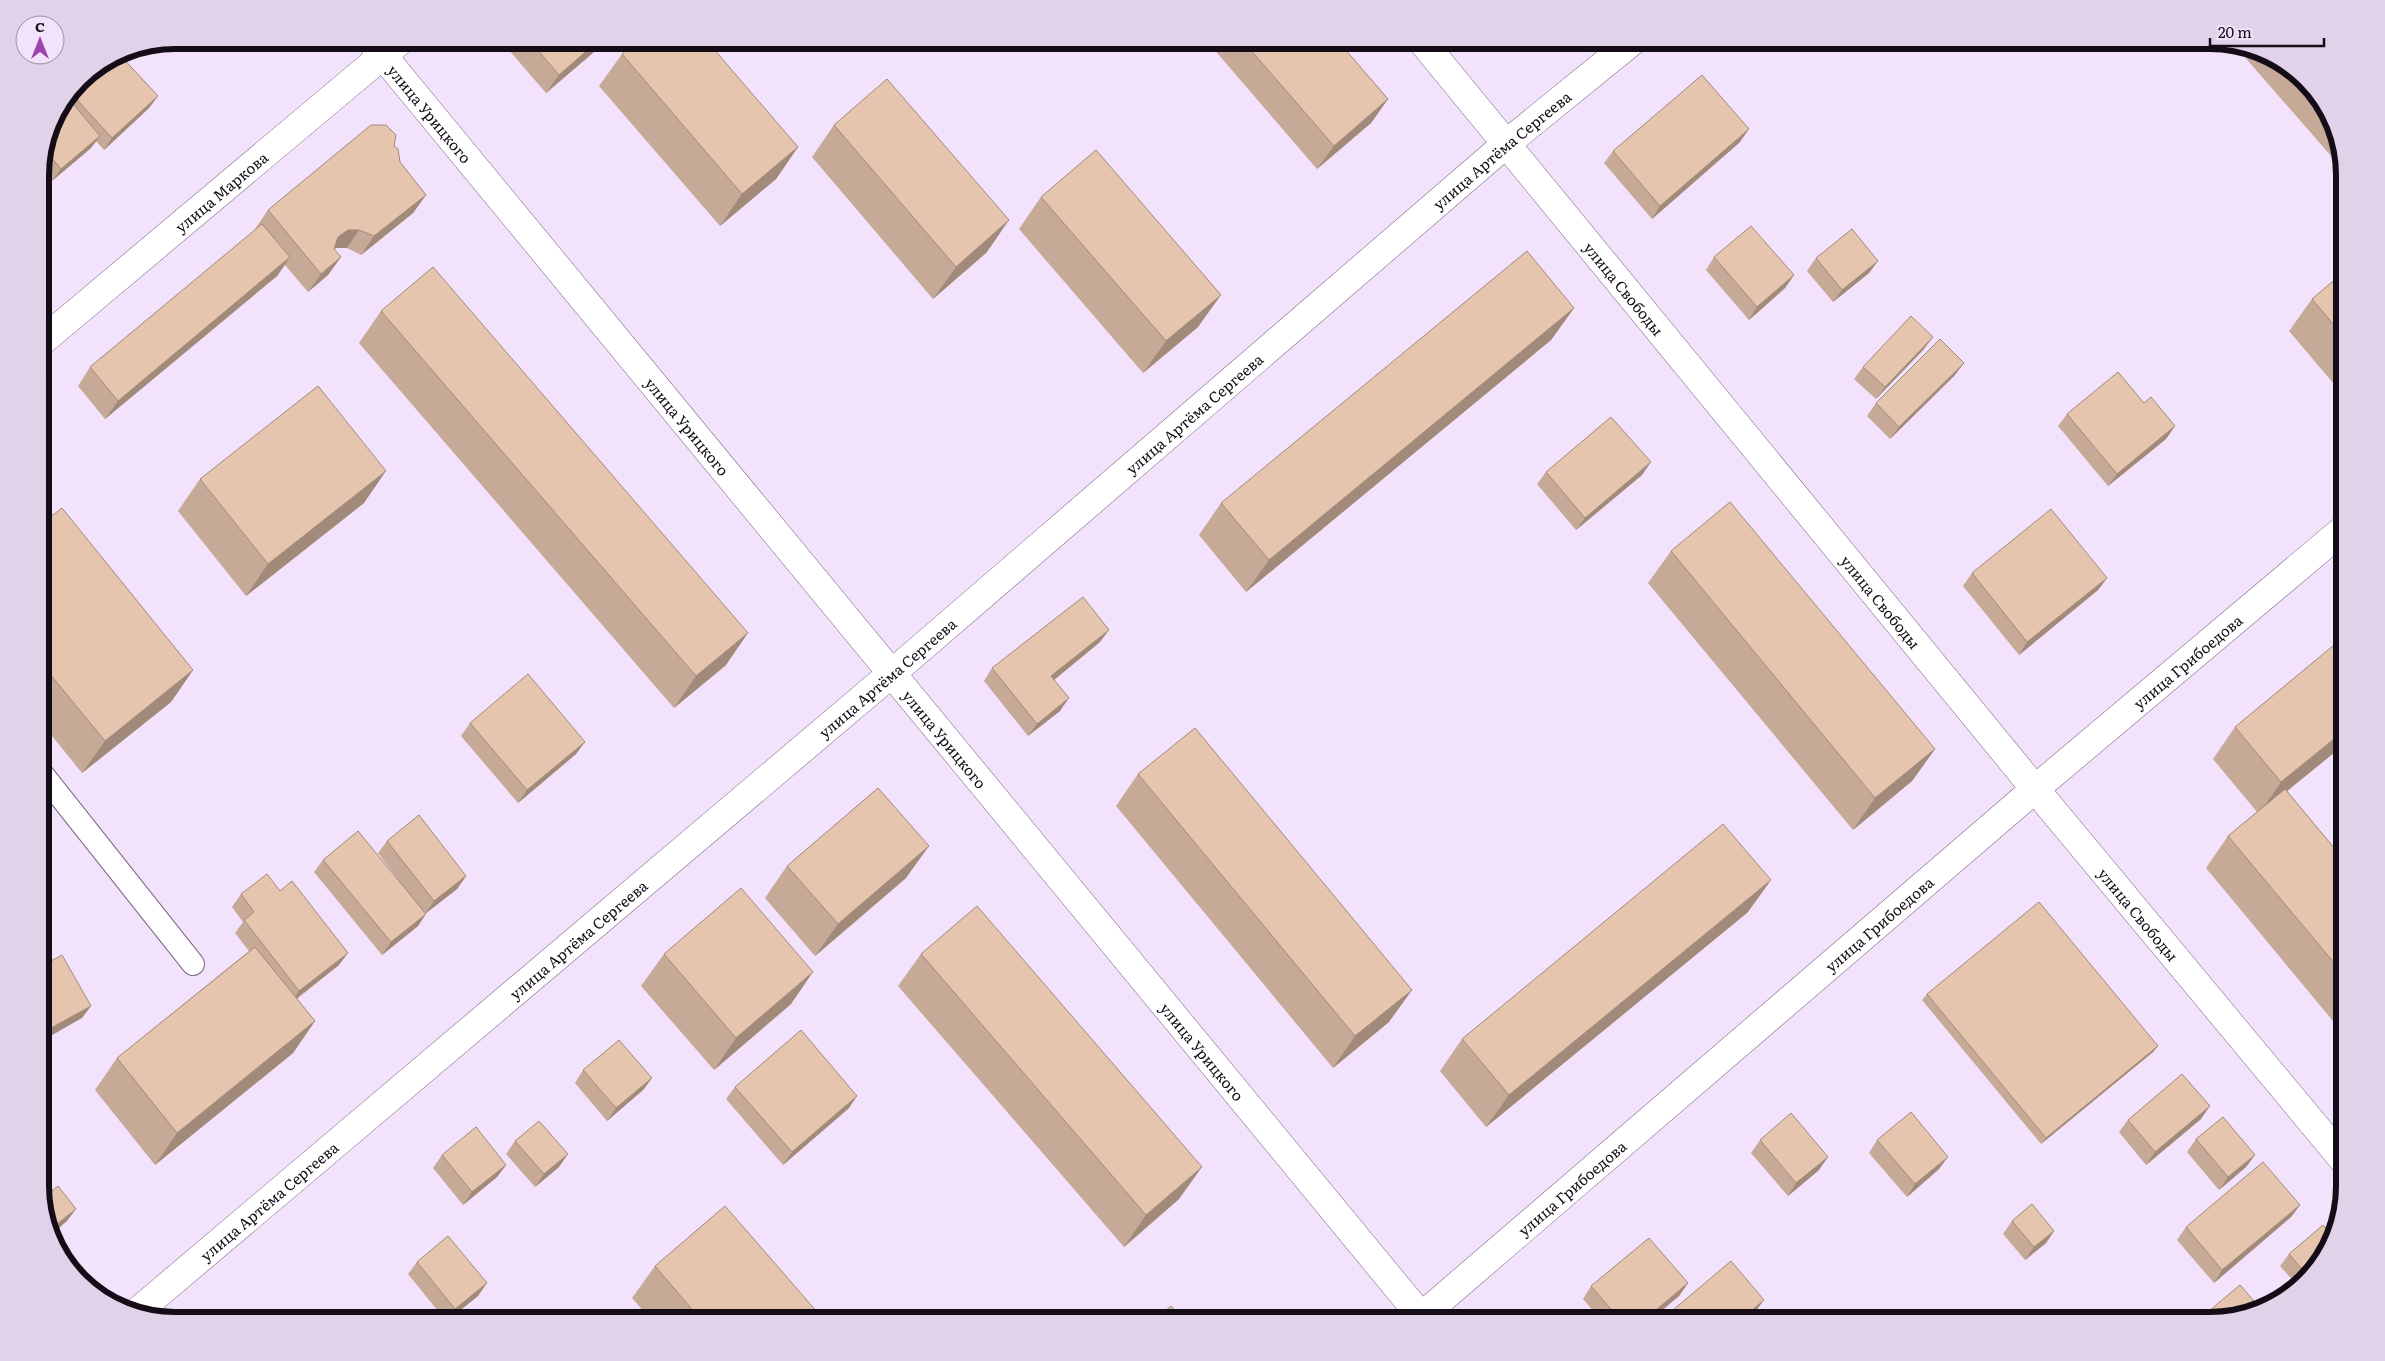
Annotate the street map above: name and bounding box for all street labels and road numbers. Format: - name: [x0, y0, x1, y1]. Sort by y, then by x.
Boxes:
- street label: улица Урицкого: [383, 59, 478, 168]
- street label: улица Артёма Сергеева: [1427, 84, 1576, 214]
- street label: улица Маркова: [169, 145, 273, 237]
- street label: улица Свободы: [1579, 236, 1670, 340]
- street label: улица Артёма Сергеева: [1120, 347, 1268, 479]
- street label: улица Урицкого: [640, 372, 736, 480]
- street label: улица Свободы: [1836, 550, 1927, 653]
- street label: улица Грибоедова: [2127, 608, 2247, 714]
- street label: улица Артёма Сергеева: [813, 611, 961, 743]
- street label: улица Урицкого: [898, 684, 993, 793]
- street label: улица Свободы: [2093, 862, 2185, 966]
- street label: улица Грибоедова: [1819, 870, 1939, 977]
- street label: улица Артёма Сергеева: [504, 873, 653, 1004]
- street label: улица Урицкого: [1155, 997, 1250, 1106]
- street label: улица Грибоедова: [1512, 1133, 1632, 1241]
- street label: улица Артёма Сергеева: [194, 1135, 343, 1266]

